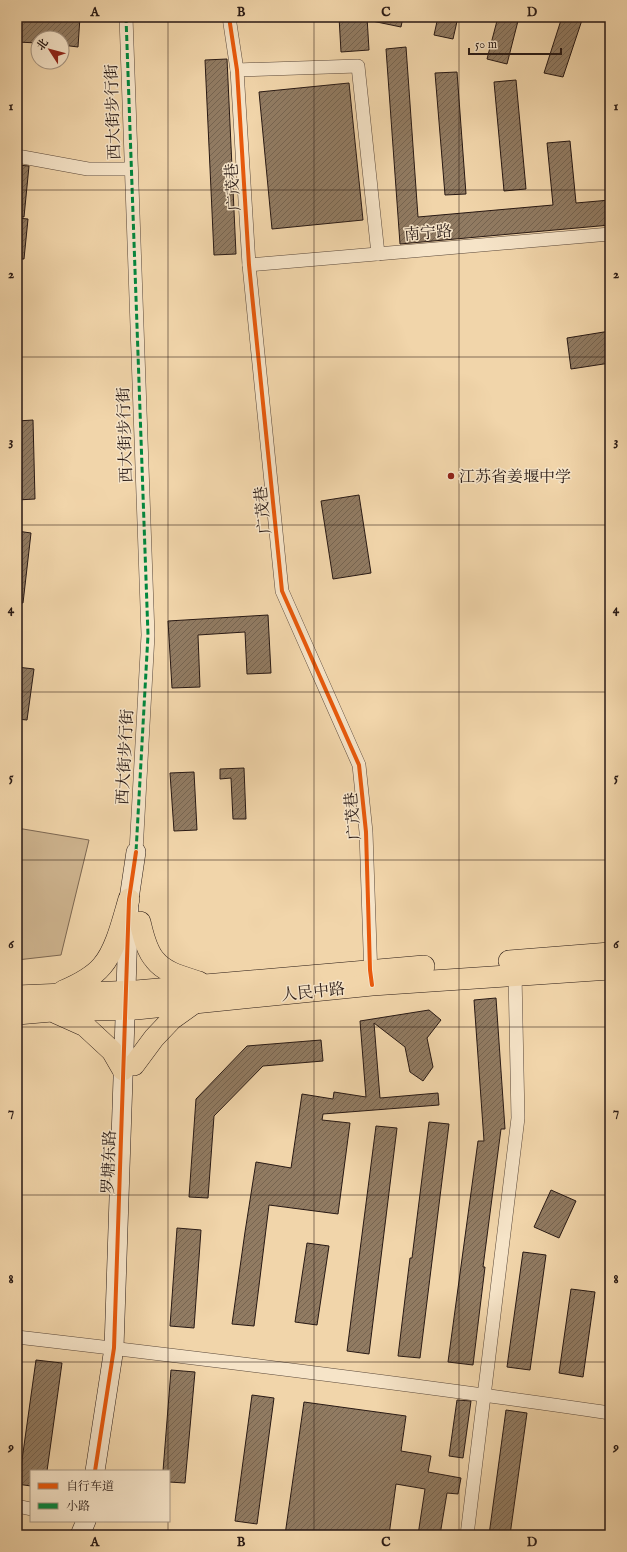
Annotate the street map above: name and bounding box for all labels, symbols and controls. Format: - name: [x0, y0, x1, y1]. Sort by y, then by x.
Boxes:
- text: A: [90, 4, 101, 21]
- text: B: [237, 4, 246, 21]
- text: C: [381, 4, 391, 21]
- text: D: [527, 4, 538, 21]
- north arrow: [30, 30, 70, 70]
- scale bar: [469, 30, 561, 56]
- text: 北: [34, 36, 52, 53]
- text: 50 m: [475, 37, 497, 52]
- street label: 西大街步行街: [102, 64, 126, 160]
- text: 1: [9, 98, 14, 115]
- text: 1: [614, 98, 619, 115]
- street label: 广茂巷: [222, 162, 246, 212]
- street label: 南宁路: [403, 222, 453, 246]
- text: 2: [8, 266, 14, 283]
- text: 2: [613, 266, 619, 283]
- street label: 西大街步行街: [114, 387, 138, 483]
- text: 3: [9, 433, 14, 450]
- text: 3: [614, 433, 619, 450]
- place label: 江苏省姜堰中学: [459, 468, 571, 488]
- marker: 江苏省姜堰中学: [446, 471, 456, 481]
- street label: 广茂巷: [252, 485, 276, 535]
- text: 4: [8, 601, 15, 618]
- text: 4: [613, 601, 620, 618]
- street label: 西大街步行街: [113, 709, 138, 806]
- text: 5: [9, 769, 14, 786]
- text: 5: [614, 769, 619, 786]
- street label: 广茂巷: [342, 791, 366, 841]
- text: 6: [8, 936, 14, 953]
- text: 6: [613, 936, 619, 953]
- street label: 人民中路: [280, 980, 346, 1006]
- text: 7: [8, 1104, 14, 1121]
- text: 7: [613, 1104, 619, 1121]
- street label: 罗塘东路: [99, 1130, 121, 1194]
- text: 8: [8, 1271, 14, 1288]
- text: 8: [613, 1271, 619, 1288]
- text: 9: [7, 1439, 14, 1456]
- text: 9: [612, 1439, 619, 1456]
- legend: [30, 1470, 170, 1522]
- text: 自行车道: [66, 1479, 114, 1494]
- text: 小路: [66, 1499, 90, 1514]
- text: A: [90, 1534, 101, 1551]
- text: B: [237, 1534, 246, 1551]
- text: C: [381, 1534, 391, 1551]
- text: D: [527, 1534, 538, 1551]

